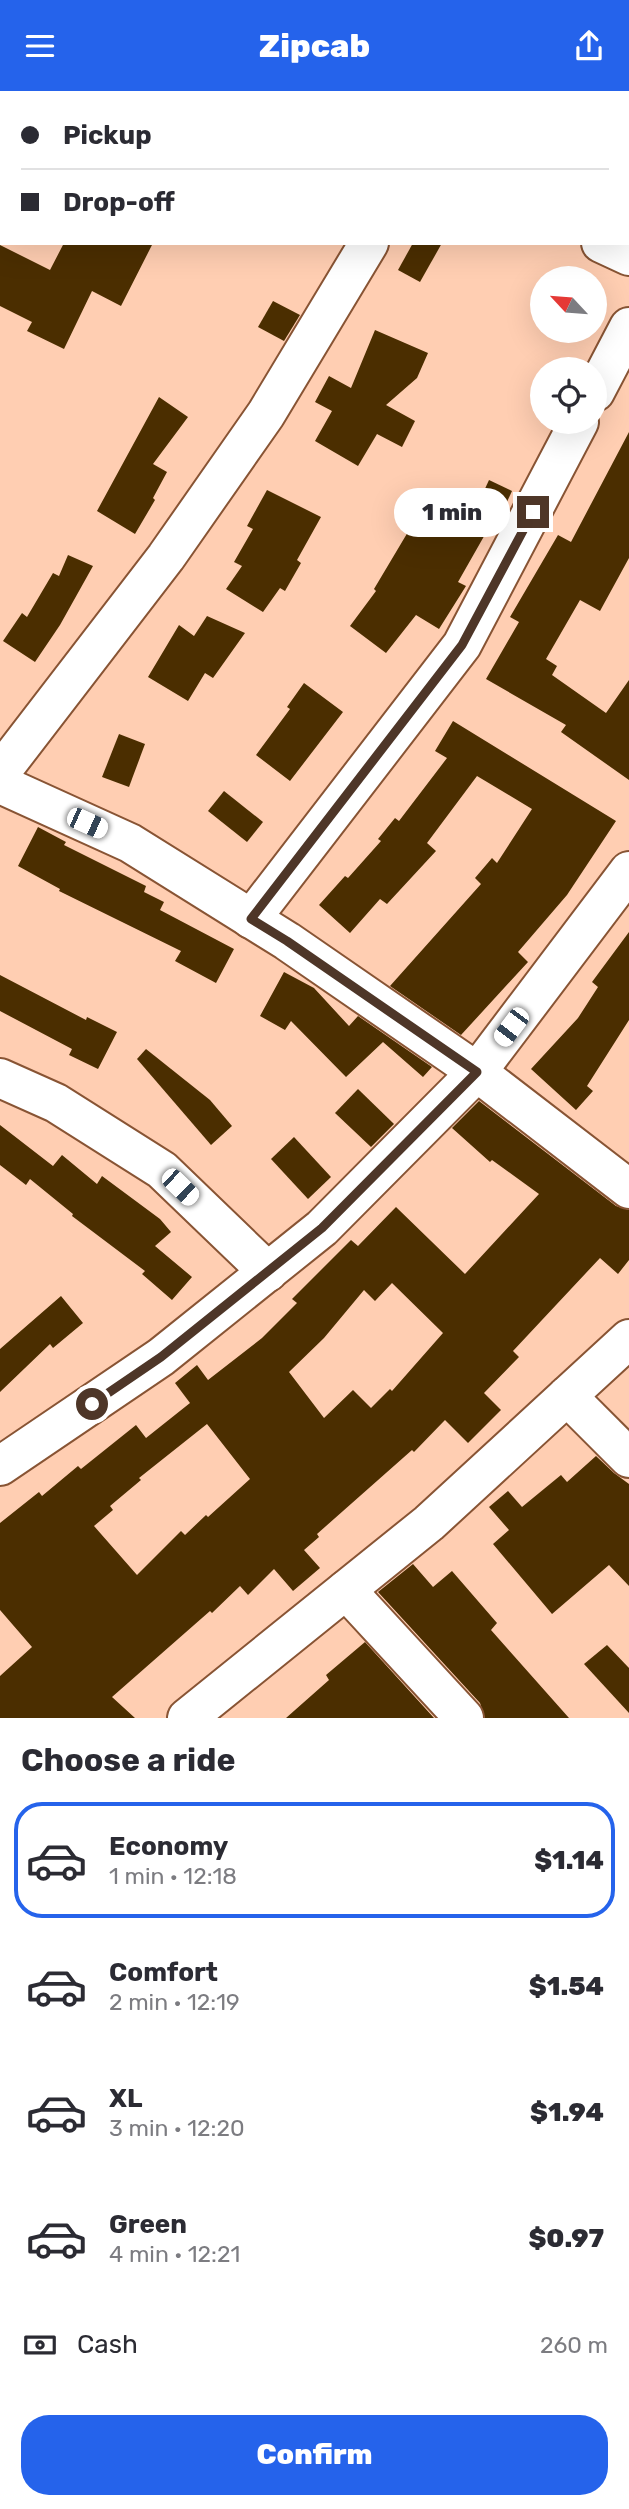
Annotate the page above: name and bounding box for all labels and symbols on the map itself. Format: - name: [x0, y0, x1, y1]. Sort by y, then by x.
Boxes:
- north arrow: [530, 266, 607, 343]
- callout: 1 min: [393, 487, 508, 537]
- route end: [517, 496, 549, 528]
- car: [64, 805, 111, 841]
- car: [490, 1004, 533, 1050]
- car: [158, 1165, 203, 1209]
- route start: [76, 1388, 108, 1420]

